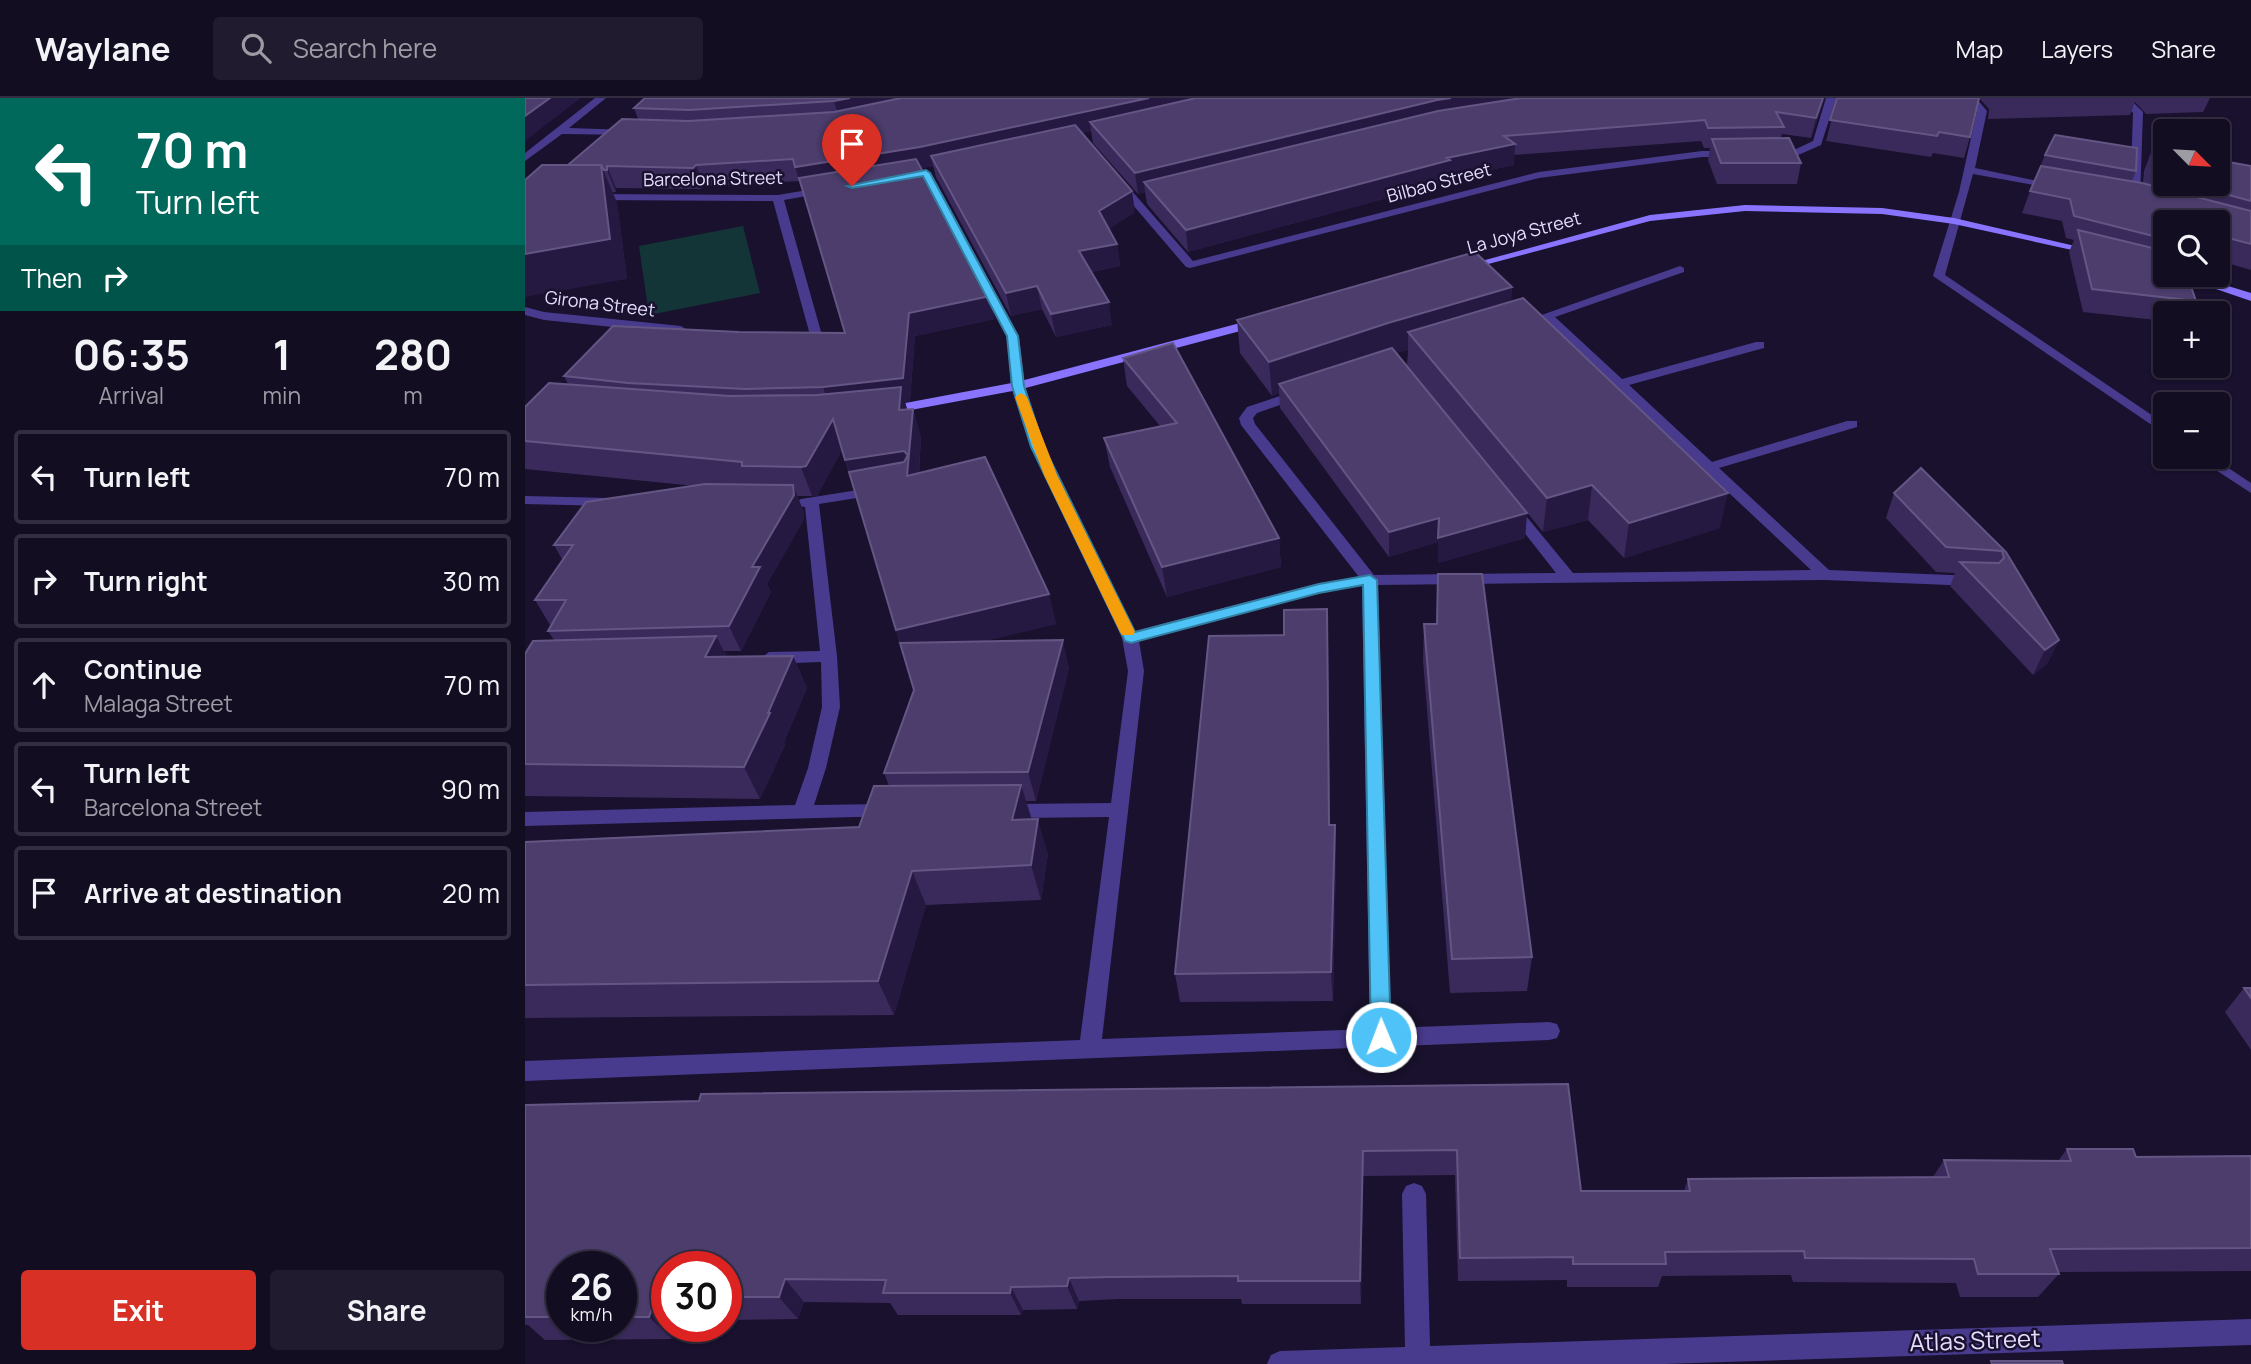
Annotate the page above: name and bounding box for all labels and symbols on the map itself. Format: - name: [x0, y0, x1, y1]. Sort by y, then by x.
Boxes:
- pin: [822, 114, 882, 186]
- north arrow: [2153, 119, 2229, 196]
- street label: Bilbao Street: [1384, 157, 1494, 208]
- street label: Barcelona Street: [643, 165, 783, 191]
- street label: La Joya Street: [1464, 205, 1583, 259]
- street label: Girona Street: [544, 284, 657, 322]
- position arrow: [1344, 1000, 1418, 1074]
- speed limit sign: 30: [651, 1251, 742, 1342]
- street label: Atlas Street: [1909, 1321, 2041, 1358]

